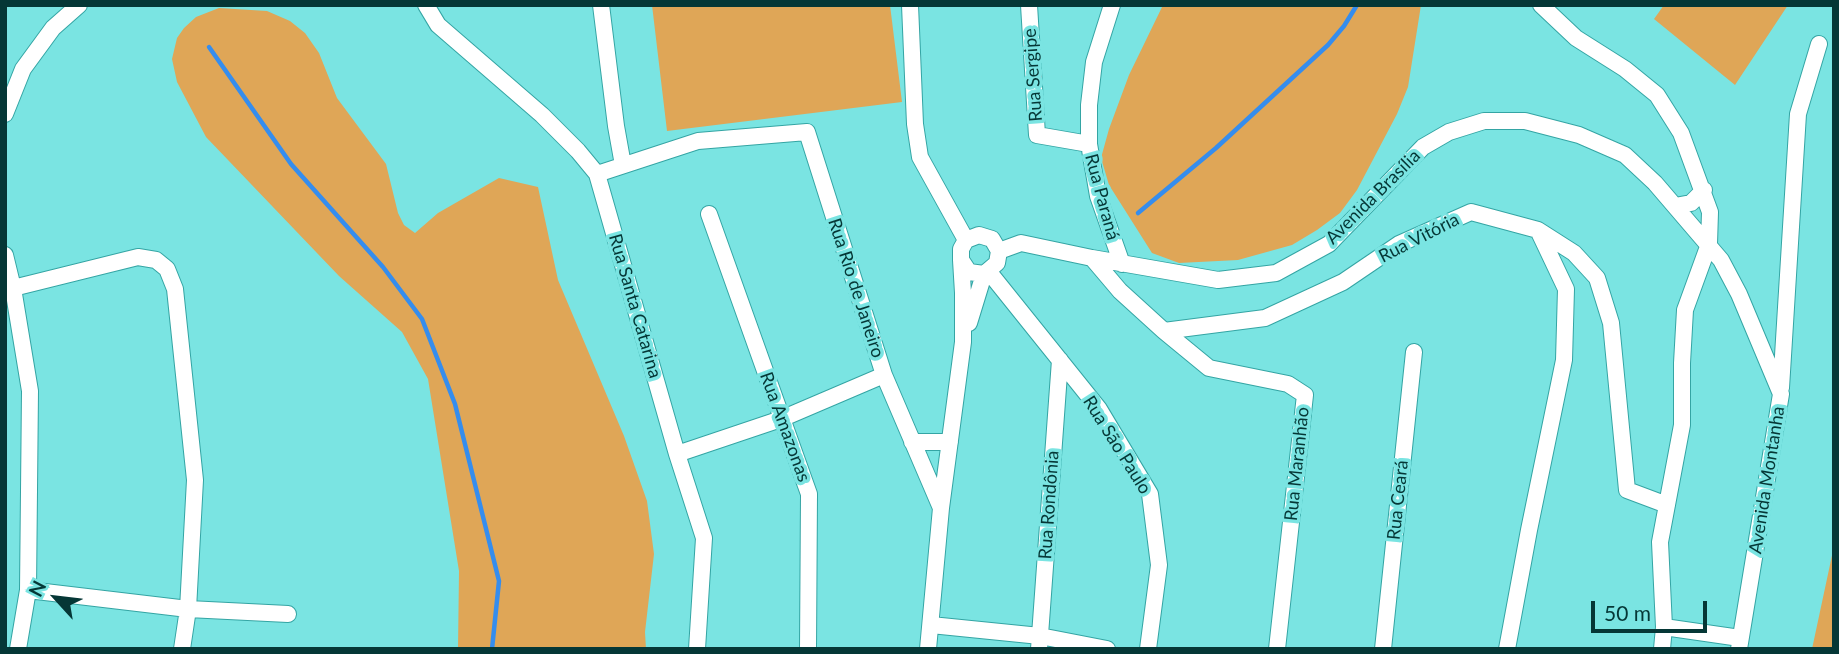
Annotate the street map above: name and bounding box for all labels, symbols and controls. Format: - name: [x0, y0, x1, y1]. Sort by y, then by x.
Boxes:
- street label: Rua Sergipe: [1019, 28, 1047, 122]
- street label: Avenida Brasília: [1321, 145, 1425, 249]
- street label: Rua Paraná: [1080, 152, 1124, 242]
- street label: Rua Vitória: [1375, 209, 1463, 267]
- street label: Rua Rio de Janeiro: [823, 216, 889, 360]
- street label: Rua Santa Catarina: [604, 231, 666, 381]
- street label: Rua Amazonas: [755, 369, 815, 485]
- street label: Rua São Paulo: [1078, 392, 1156, 498]
- street label: Avenida Montanha: [1745, 405, 1789, 555]
- street label: Rua Maranhão: [1280, 406, 1314, 522]
- street label: Rua Rondônia: [1034, 450, 1064, 560]
- street label: Rua Ceará: [1383, 459, 1413, 541]
- north arrow: [21, 563, 91, 633]
- text: N: [23, 577, 50, 600]
- scale bar: [1594, 588, 1710, 632]
- text: 50 m: [1604, 600, 1651, 625]

